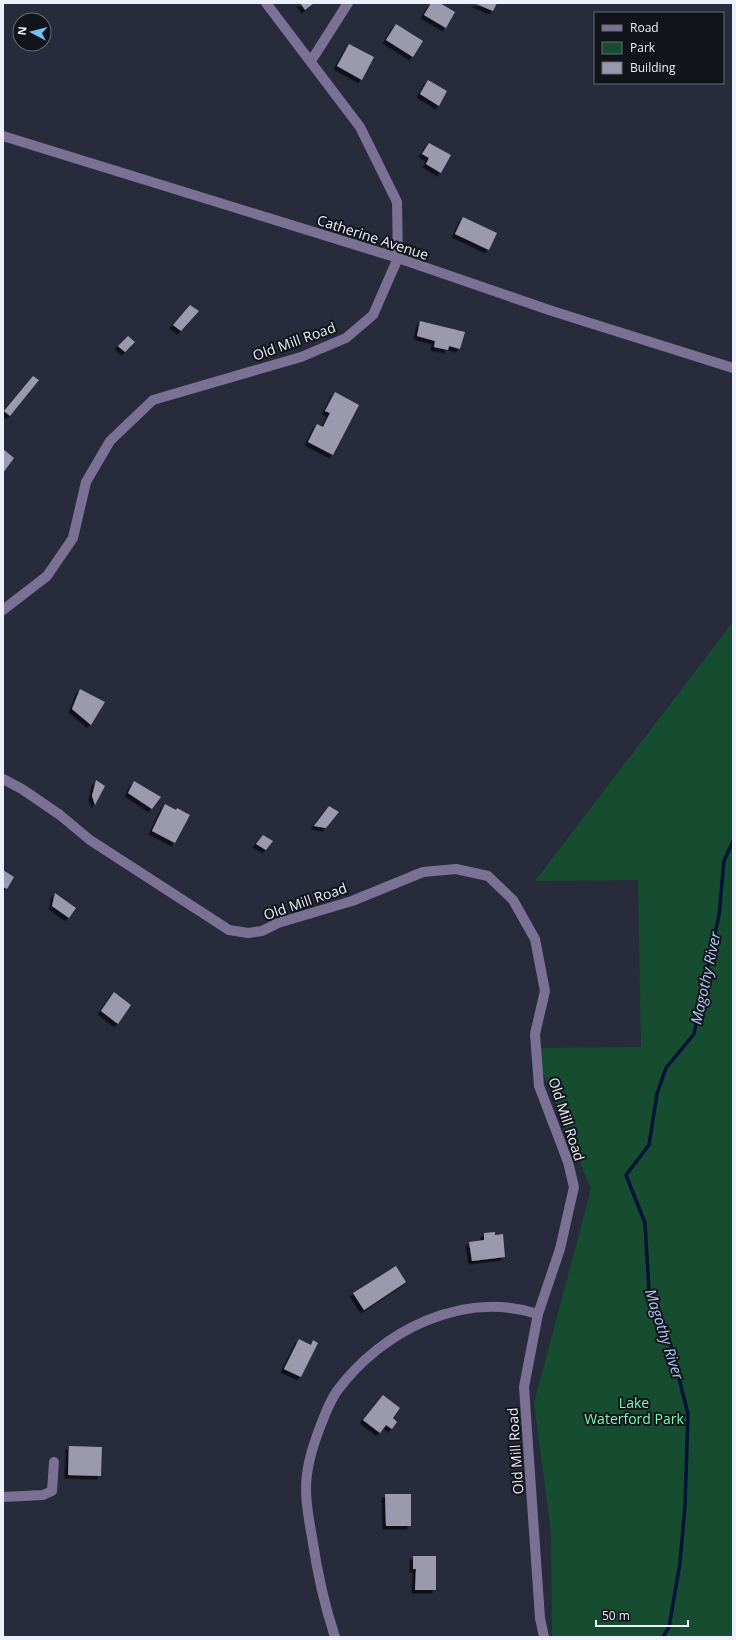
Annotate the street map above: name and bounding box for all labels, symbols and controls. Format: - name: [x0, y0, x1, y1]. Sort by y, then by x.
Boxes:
- north arrow: [12, 12, 52, 52]
- legend: [594, 12, 724, 84]
- text: Road: [630, 19, 659, 36]
- text: N: [14, 25, 30, 36]
- text: Park: [630, 39, 656, 56]
- text: Building: [630, 59, 676, 76]
- street label: Catherine Avenue: [315, 210, 431, 264]
- street label: Old Mill Road: [250, 317, 338, 365]
- street label: Old Mill Road: [261, 878, 349, 924]
- water label: Magothy River: [685, 929, 725, 1026]
- street label: Old Mill Road: [545, 1075, 589, 1163]
- water label: Magothy River: [641, 1286, 689, 1383]
- park label: Lake Waterford Park: [584, 1393, 684, 1428]
- street label: Old Mill Road: [502, 1407, 528, 1495]
- scale bar: [596, 1602, 688, 1628]
- text: 50 m: [602, 1607, 630, 1624]

